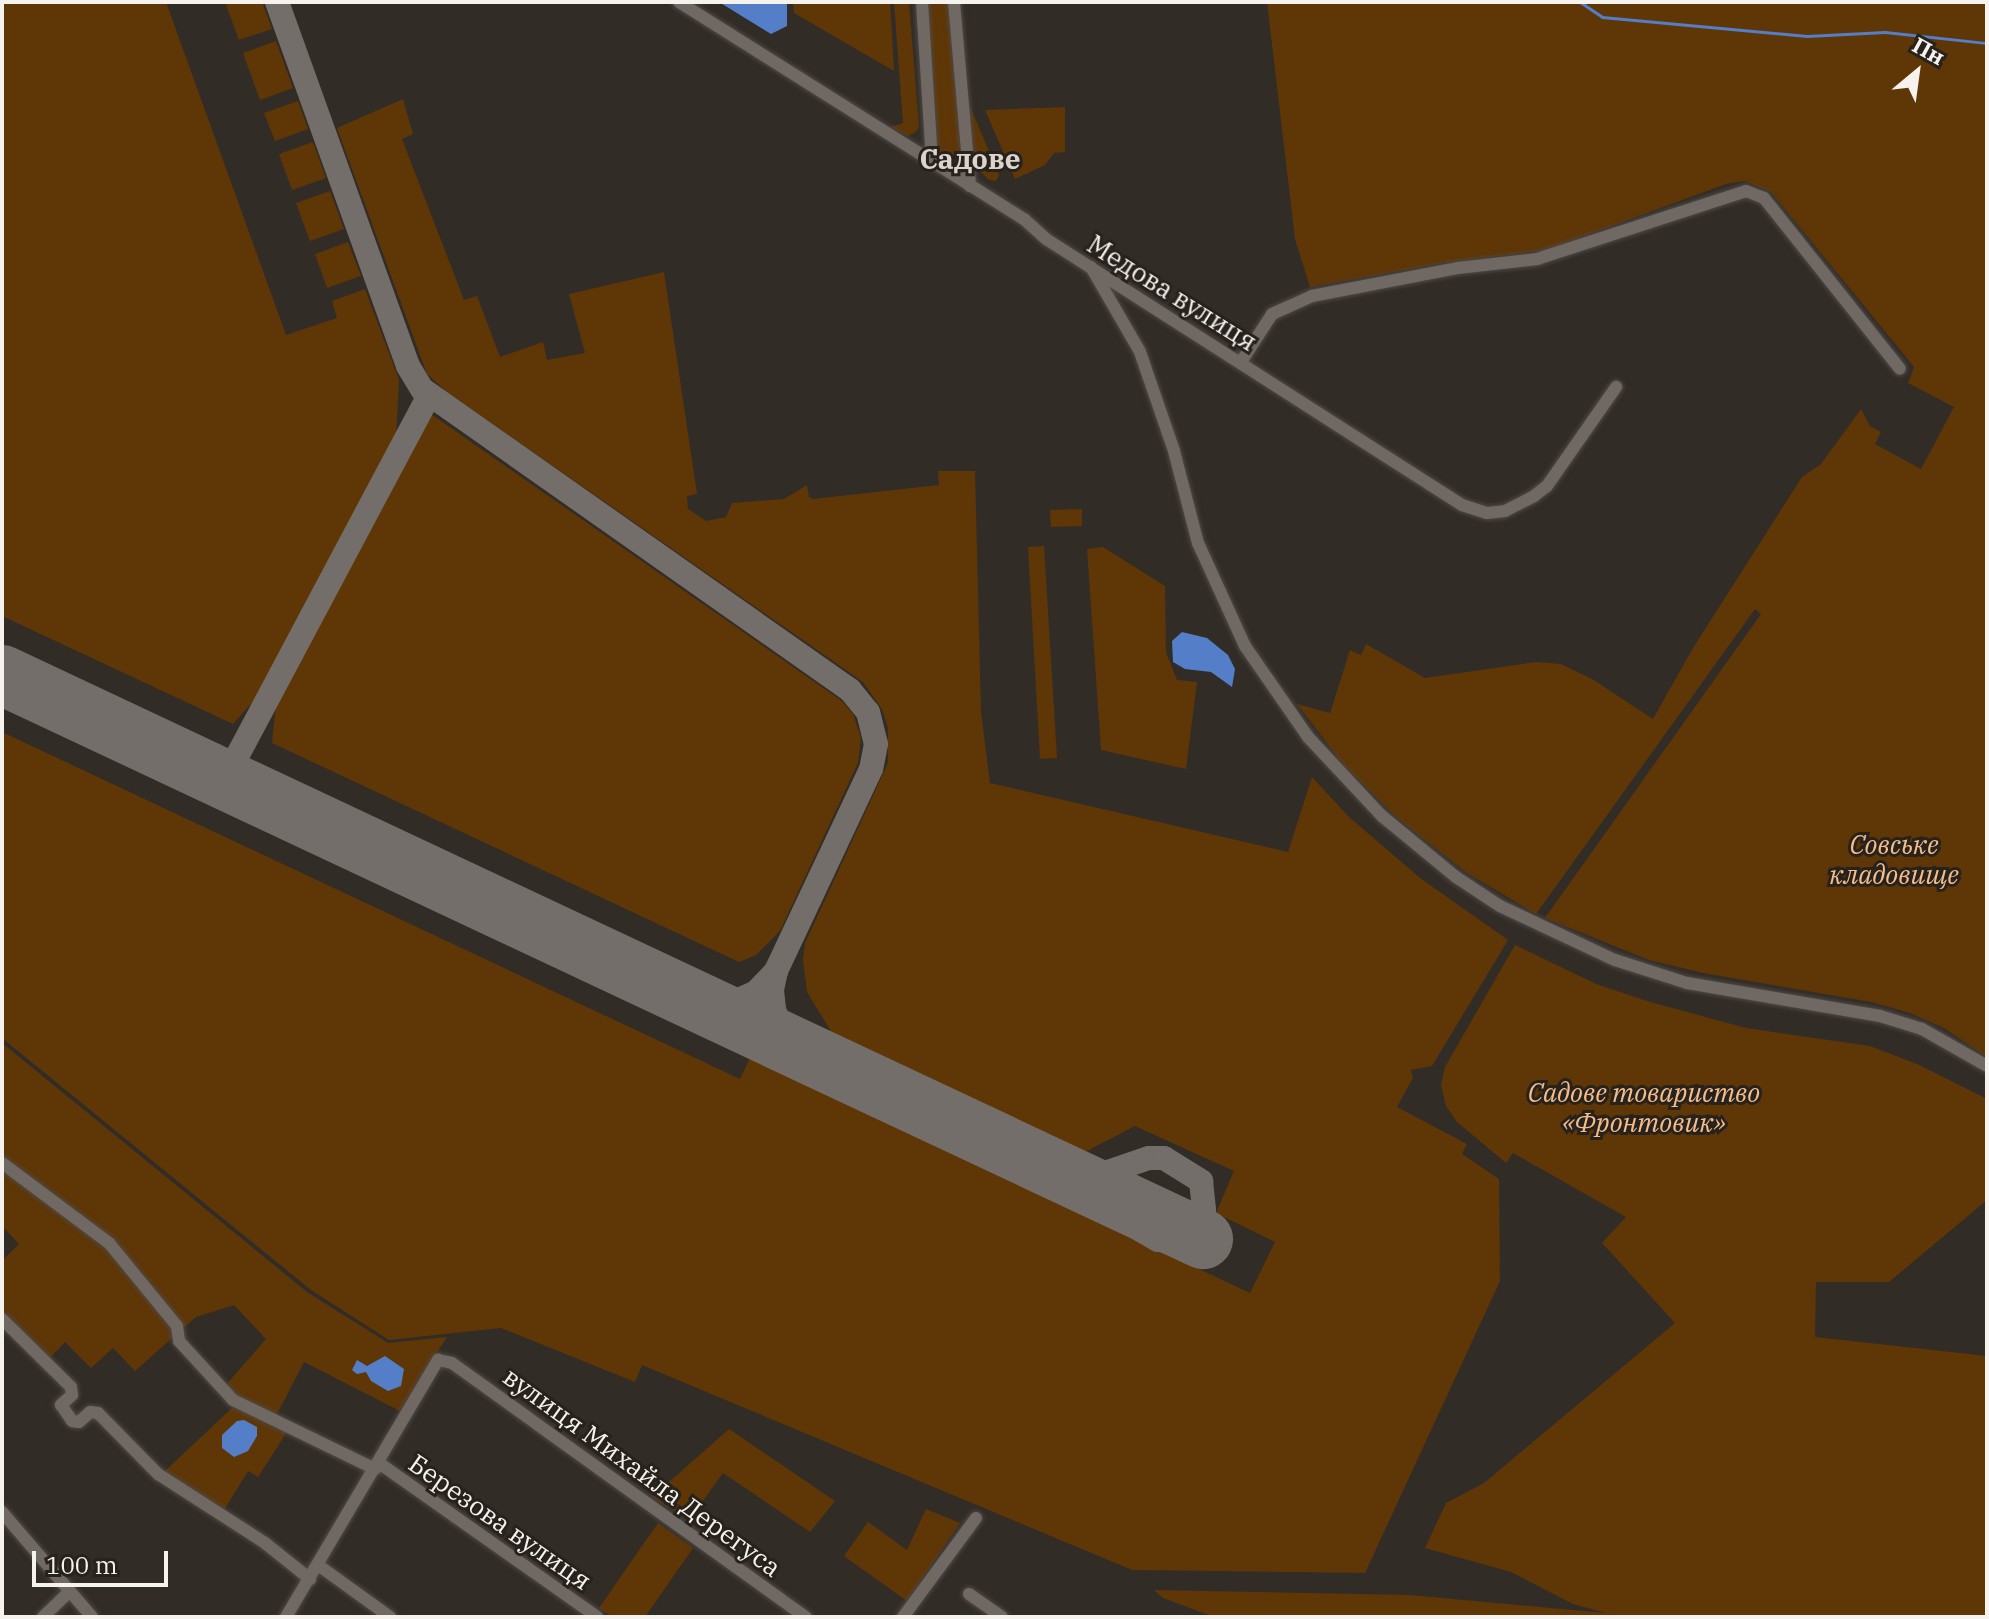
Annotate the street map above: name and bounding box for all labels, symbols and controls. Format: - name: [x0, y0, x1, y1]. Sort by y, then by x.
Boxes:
- text: Пн: [1908, 30, 1950, 71]
- north arrow: [1877, 32, 1957, 112]
- district label: Садове: [919, 142, 1021, 176]
- street label: Медова вулиця: [1082, 228, 1262, 358]
- park label: Совське кладовище: [1829, 829, 1959, 890]
- park label: Садове товариство «Фронтовик»: [1528, 1077, 1760, 1138]
- street label: вулиця Михайла Дерегуса: [497, 1361, 787, 1583]
- street label: Березова вулиця: [403, 1447, 597, 1597]
- scale bar: [36, 1535, 172, 1585]
- text: 100 m: [46, 1549, 118, 1581]

